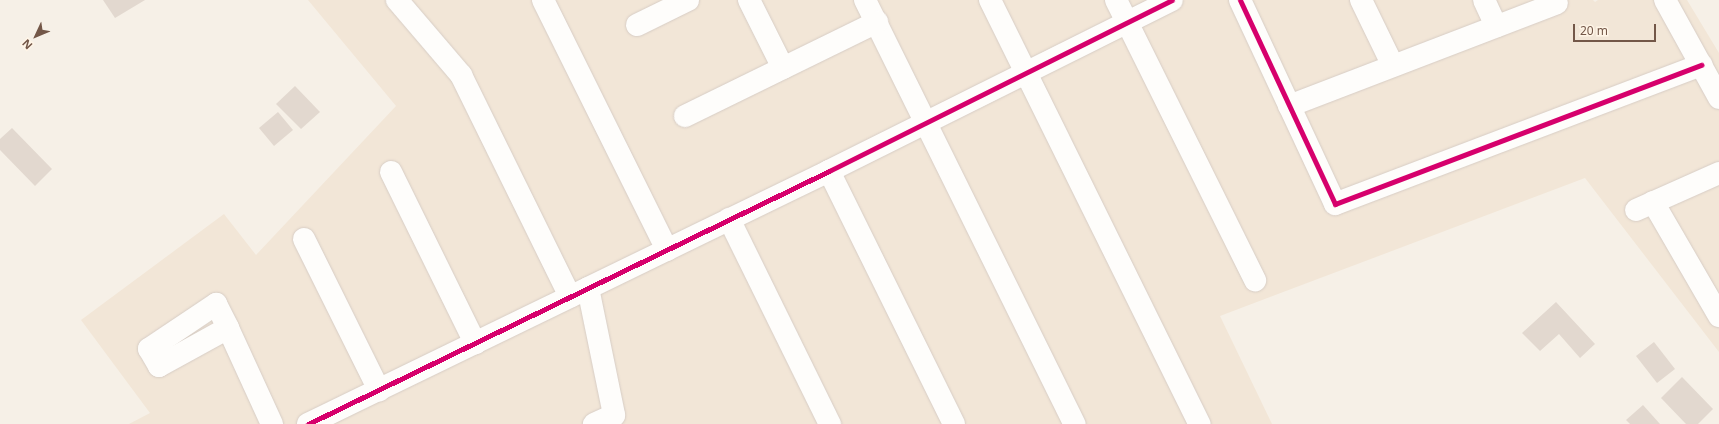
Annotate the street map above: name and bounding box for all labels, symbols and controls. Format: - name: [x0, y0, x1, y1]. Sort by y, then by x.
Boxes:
- north arrow: [16, 16, 56, 56]
- scale bar: [1575, 16, 1658, 42]
- text: 20 m: [1580, 22, 1608, 39]
- text: N: [19, 36, 36, 53]

